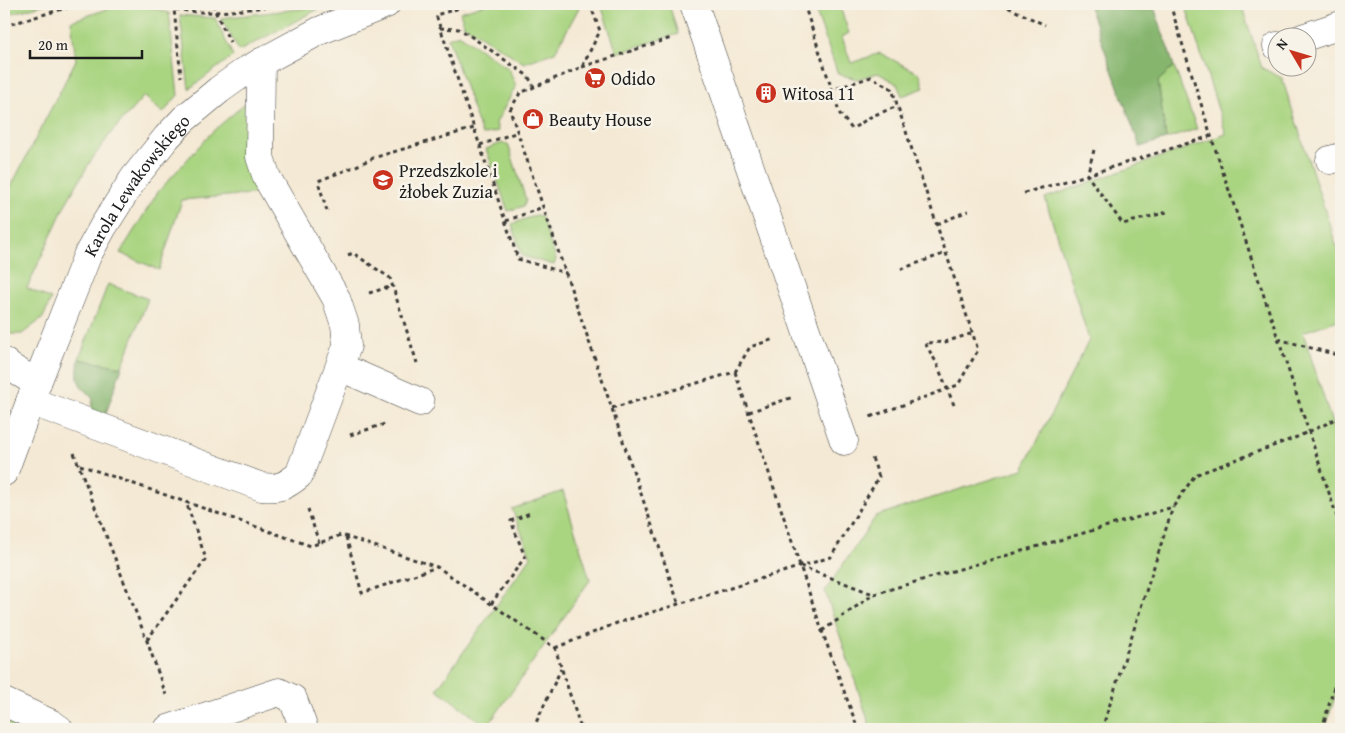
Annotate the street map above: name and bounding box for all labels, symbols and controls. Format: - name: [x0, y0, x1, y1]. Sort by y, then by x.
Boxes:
- scale bar: [30, 28, 142, 60]
- north arrow: [1268, 28, 1318, 78]
- text: 20 m: [38, 34, 69, 55]
- text: N: [1271, 34, 1293, 54]
- place label: Odido: [611, 65, 655, 92]
- supermarket icon: Odido: [583, 66, 607, 90]
- place label: Witosa 11: [782, 80, 855, 107]
- building icon: Witosa 11: [754, 81, 778, 105]
- place label: Beauty House: [549, 106, 652, 133]
- shop icon: Beauty House: [521, 107, 545, 131]
- street label: Karola Lewakowskiego: [76, 108, 196, 261]
- place label: Przedszkole i żłobek Zuzia: [399, 157, 498, 205]
- school or university icon: Przedszkole i żłobek Zuzia: [371, 168, 395, 192]

